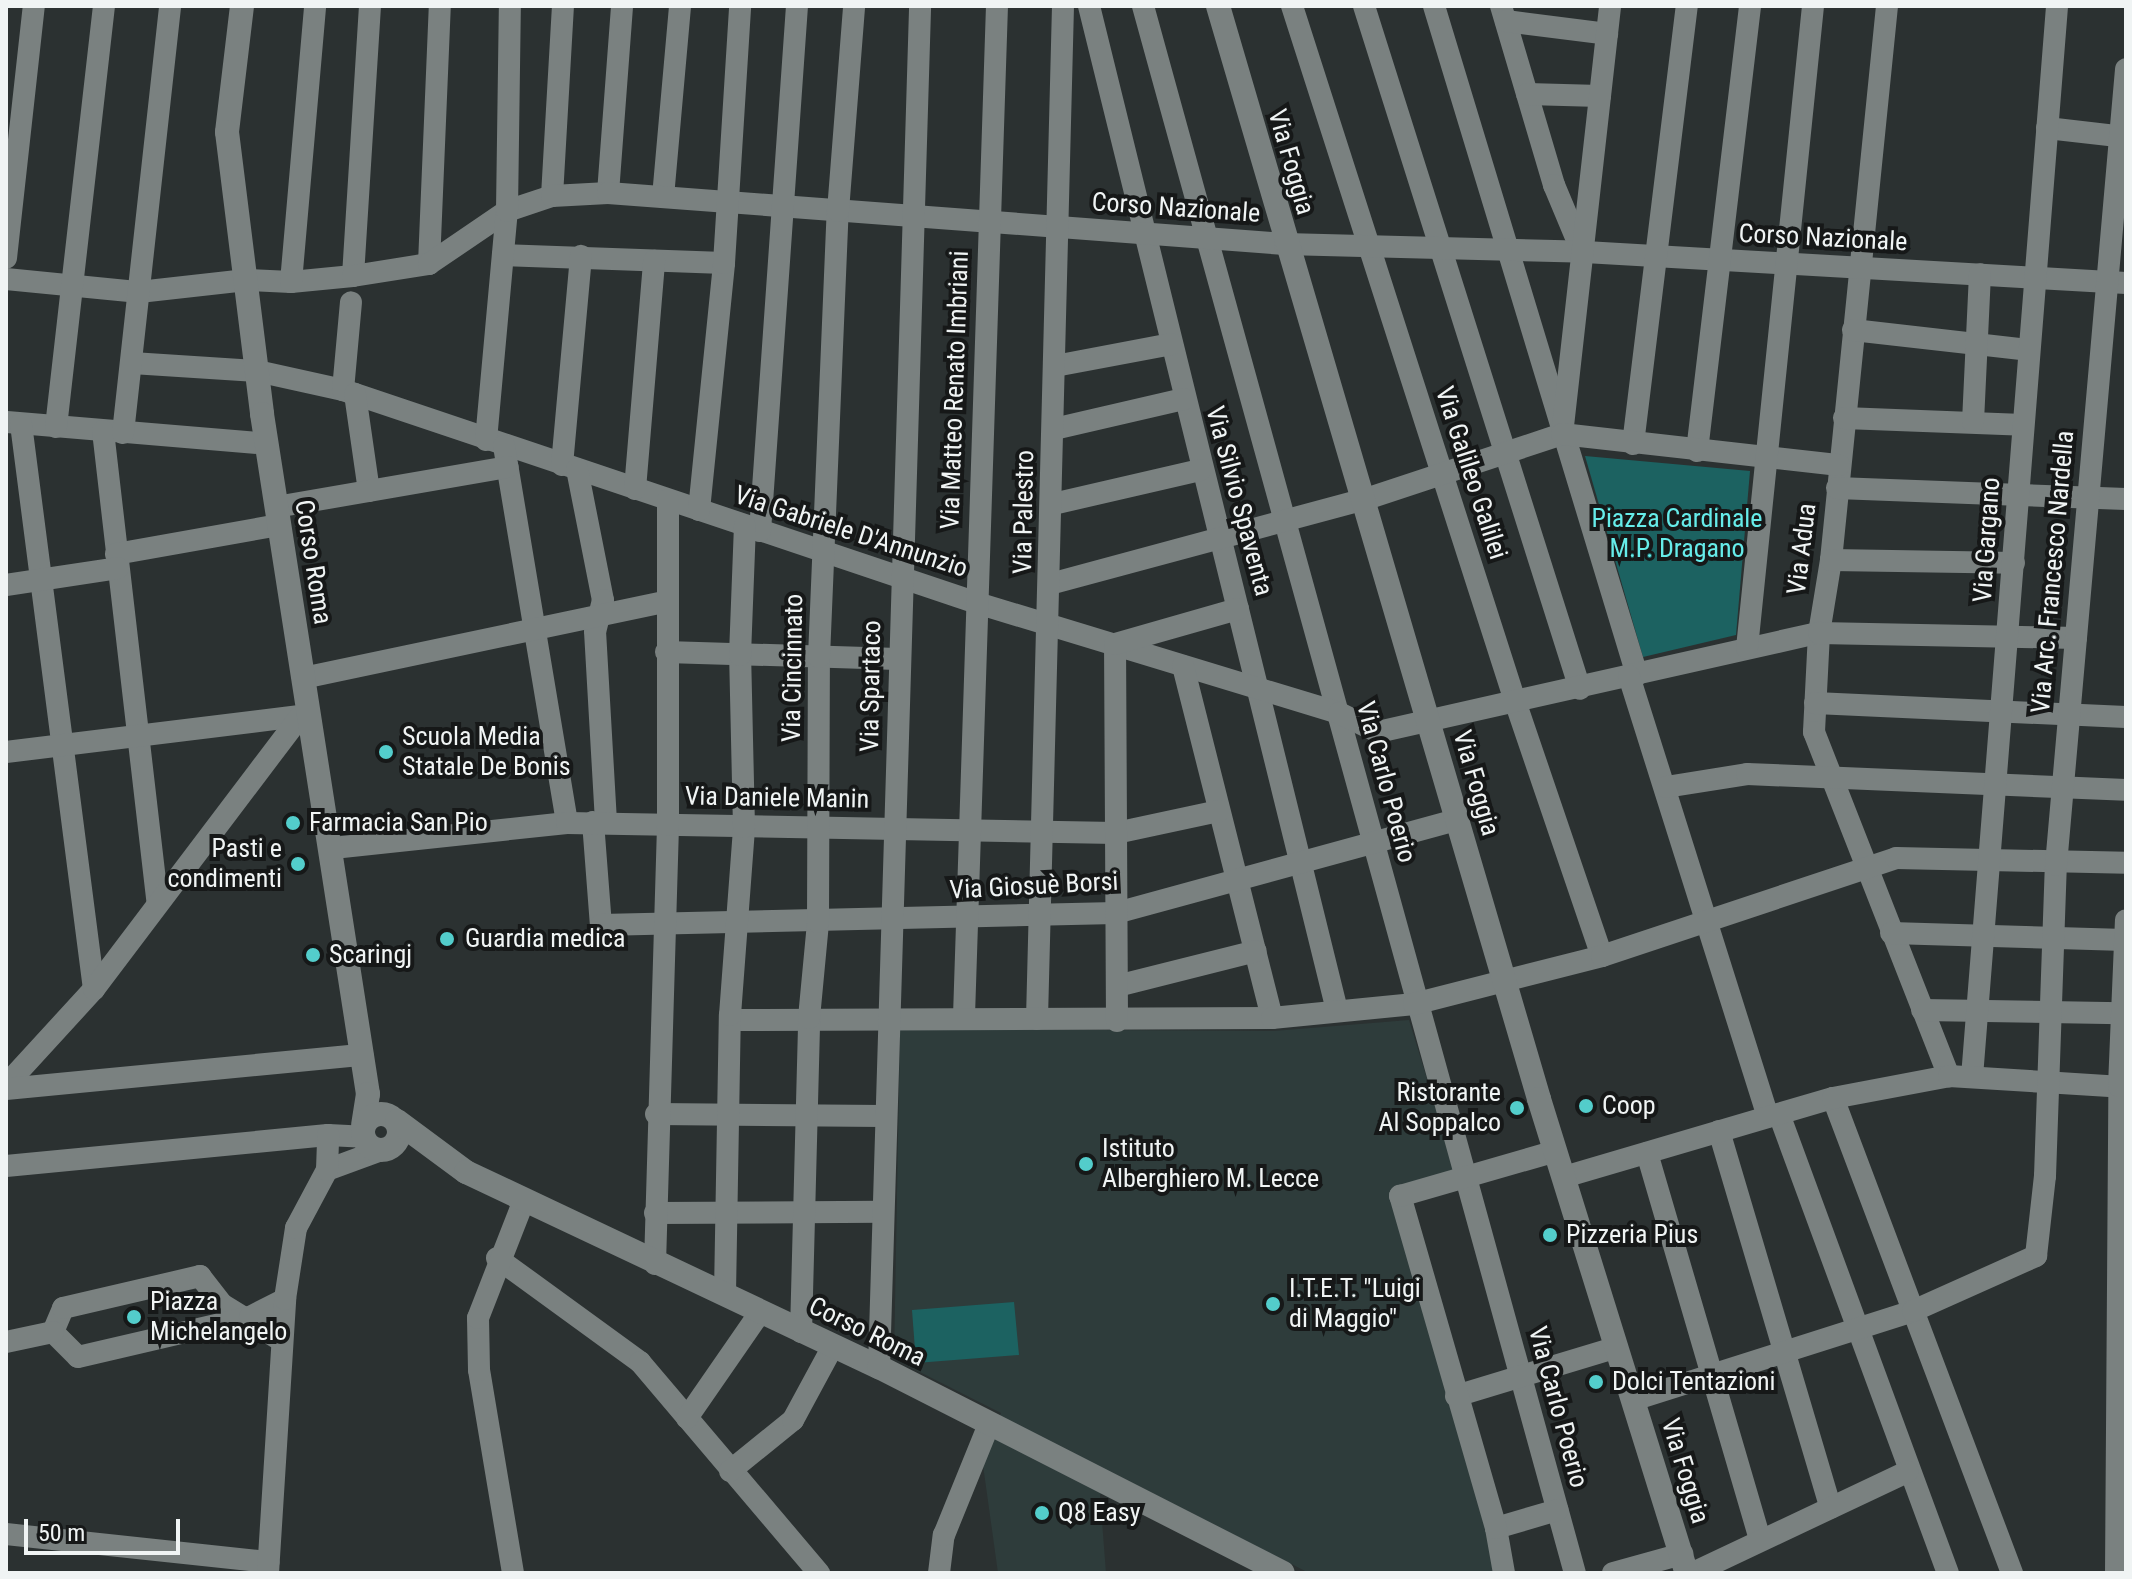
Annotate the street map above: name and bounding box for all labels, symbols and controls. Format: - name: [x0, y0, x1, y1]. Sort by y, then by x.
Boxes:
- street label: Via Foggia: [1261, 106, 1321, 218]
- street label: Corso Nazionale: [1091, 187, 1261, 229]
- street label: Corso Nazionale: [1738, 218, 1908, 258]
- street label: Via Matteo Renato Imbriani: [935, 250, 975, 530]
- street label: Via Galileo Galilei: [1428, 383, 1514, 563]
- street label: Via Silvio Spaventa: [1199, 403, 1279, 599]
- street label: Via Arc. Francesco Nardella: [2025, 429, 2081, 715]
- street label: Via Palestro: [1007, 450, 1041, 574]
- street label: Via Gargano: [1967, 476, 2007, 604]
- street label: Via Gabriele D'Annunzio: [730, 480, 972, 584]
- street label: Corso Roma: [288, 498, 338, 626]
- street label: Via Adua: [1781, 502, 1823, 596]
- park label: Piazza Cardinale M.P. Dragano: [1591, 503, 1763, 564]
- street label: Via Cincinnato: [776, 594, 810, 742]
- street label: Via Spartaco: [854, 620, 888, 752]
- street label: Via Carlo Poerio: [1350, 698, 1422, 866]
- place label: Scuola Media Statale De Bonis: [402, 721, 571, 782]
- street label: Via Foggia: [1446, 727, 1506, 839]
- marker: Scuola Media Statale De Bonis: [377, 743, 395, 761]
- street label: Via Daniele Manin: [685, 781, 869, 815]
- place label: Farmacia San Pio: [309, 807, 488, 839]
- marker: Farmacia San Pio: [284, 814, 302, 832]
- place label: Pasti e condimenti: [167, 833, 282, 894]
- marker: Pasti e condimenti: [289, 855, 307, 873]
- street label: Via Giosuè Borsi: [949, 866, 1119, 906]
- place label: Guardia medica: [465, 923, 625, 955]
- marker: Guardia medica: [436, 928, 458, 950]
- place label: Scaringj: [329, 939, 412, 971]
- marker: Scaringj: [304, 946, 322, 964]
- place label: Ristorante Al Soppalco: [1378, 1077, 1501, 1138]
- place label: Coop: [1602, 1090, 1656, 1122]
- marker: Coop: [1577, 1097, 1595, 1115]
- marker: Ristorante Al Soppalco: [1508, 1099, 1526, 1117]
- place label: Istituto Alberghiero M. Lecce: [1102, 1133, 1319, 1194]
- marker: Istituto Alberghiero M. Lecce: [1077, 1155, 1095, 1173]
- place label: Pizzeria Pius: [1566, 1219, 1698, 1251]
- marker: Pizzeria Pius: [1541, 1226, 1559, 1244]
- place label: I.T.E.T. "Luigi di Maggio": [1289, 1273, 1421, 1334]
- place label: Piazza Michelangelo: [150, 1286, 287, 1348]
- street label: Corso Roma: [804, 1290, 930, 1374]
- marker: I.T.E.T. "Luigi di Maggio": [1264, 1295, 1282, 1313]
- marker: Piazza Michelangelo: [125, 1308, 143, 1326]
- street label: Via Carlo Poerio: [1522, 1323, 1594, 1491]
- place label: Dolci Tentazioni: [1612, 1366, 1776, 1398]
- marker: Dolci Tentazioni: [1587, 1373, 1605, 1391]
- street label: Via Foggia: [1654, 1415, 1716, 1527]
- place label: Q8 Easy: [1058, 1497, 1140, 1529]
- scale bar: [28, 1503, 184, 1553]
- marker: Q8 Easy: [1033, 1504, 1051, 1522]
- text: 50 m: [38, 1519, 85, 1547]

